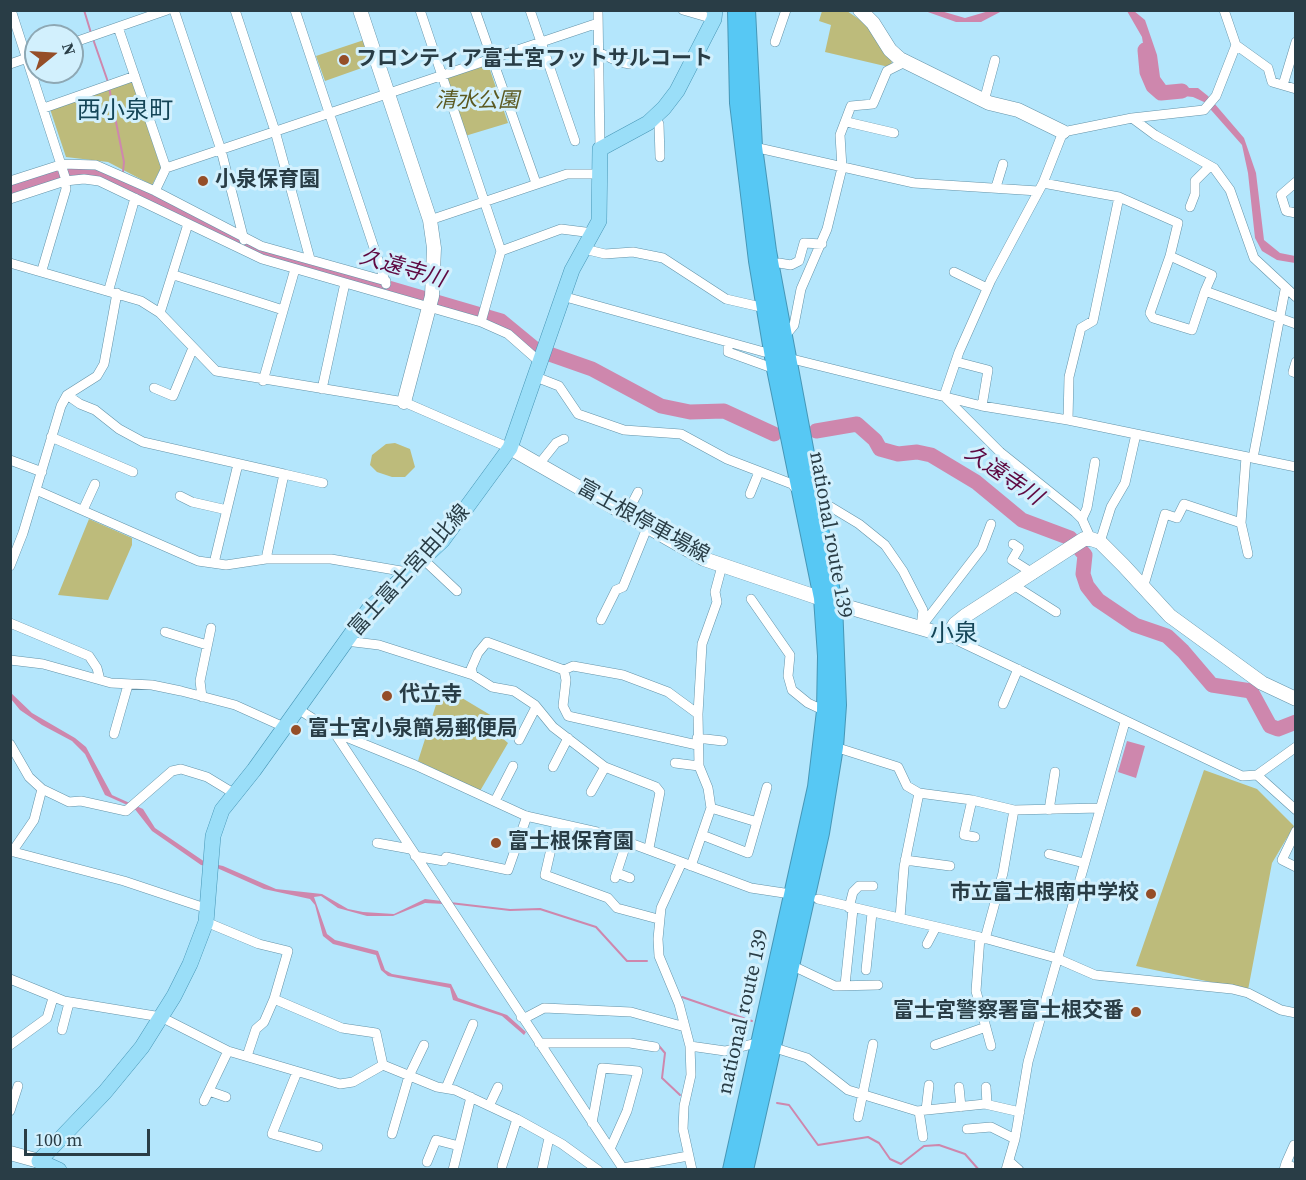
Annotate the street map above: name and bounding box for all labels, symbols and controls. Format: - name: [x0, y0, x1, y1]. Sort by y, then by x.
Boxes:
- north arrow: [24, 24, 84, 84]
- text: N: [57, 40, 81, 58]
- place label: フロンティア富士宮フットサルコート: [356, 47, 713, 73]
- marker: フロンティア富士宮フットサルコート: [337, 53, 351, 67]
- park label: 清水公園: [435, 89, 519, 115]
- district label: 西小泉町: [77, 98, 173, 126]
- place label: 小泉保育園: [215, 168, 320, 194]
- marker: 小泉保育園: [196, 174, 210, 188]
- water label: 久遠寺川: [356, 244, 448, 294]
- water label: 久遠寺川: [959, 440, 1047, 512]
- street label: national route 139: [803, 450, 857, 620]
- street label: 富士根停車場線: [573, 475, 713, 569]
- street label: 富士富士宮由比線: [344, 500, 476, 642]
- district label: 小泉: [930, 621, 978, 649]
- place label: 代立寺: [399, 683, 462, 709]
- marker: 代立寺: [380, 689, 394, 703]
- place label: 富士宮小泉簡易郵便局: [308, 717, 518, 743]
- marker: 富士宮小泉簡易郵便局: [289, 723, 303, 737]
- place label: 富士根保育園: [508, 830, 634, 856]
- marker: 富士根保育園: [489, 836, 503, 850]
- place label: 市立富士根南中学校: [950, 881, 1139, 907]
- marker: 市立富士根南中学校: [1144, 887, 1158, 901]
- street label: national route 139: [713, 927, 775, 1097]
- place label: 富士宮警察署富士根交番: [893, 999, 1124, 1025]
- marker: 富士宮警察署富士根交番: [1129, 1005, 1143, 1019]
- scale bar: [27, 1117, 153, 1155]
- text: 100 m: [35, 1127, 82, 1152]

